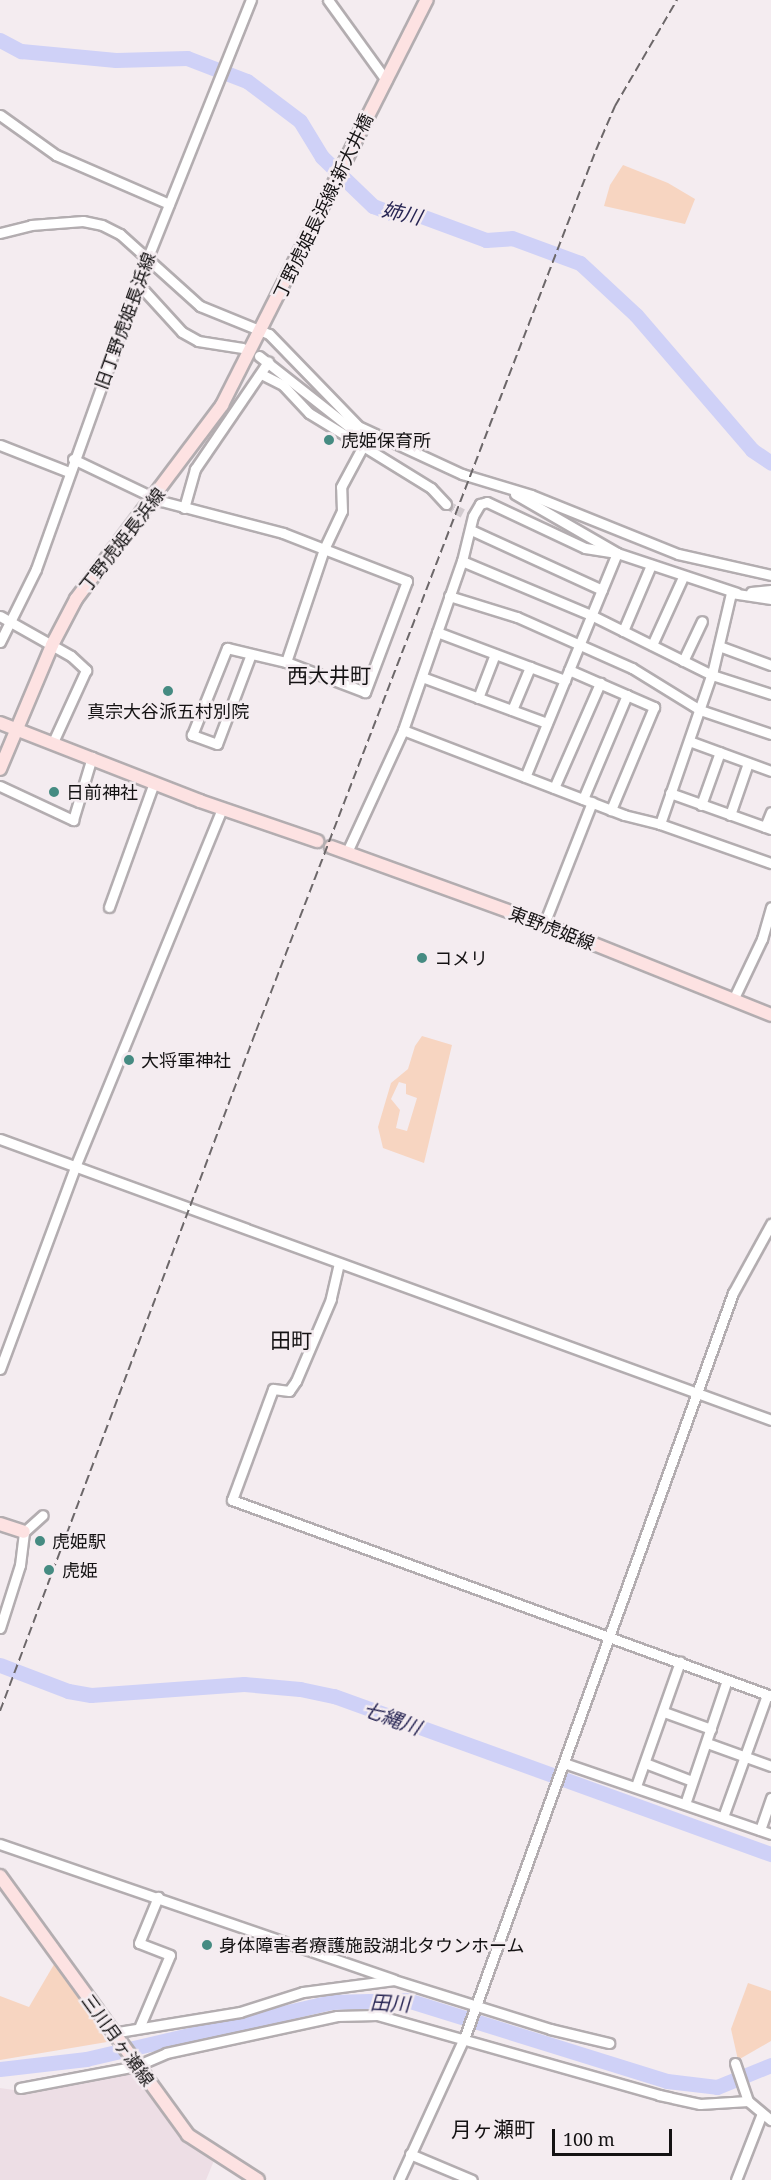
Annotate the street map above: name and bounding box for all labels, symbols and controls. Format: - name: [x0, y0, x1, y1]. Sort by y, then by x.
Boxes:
- street label: 丁野虎姫長浜線;新大井橋: [269, 110, 377, 302]
- water label: 姉川: [380, 197, 424, 229]
- street label: 旧丁野虎姫長浜線: [90, 250, 160, 392]
- place label: 虎姫保育所: [341, 429, 431, 451]
- marker: 虎姫保育所: [322, 433, 336, 447]
- street label: 丁野虎姫長浜線: [75, 484, 169, 596]
- district label: 西大井町: [287, 662, 371, 688]
- marker: 真宗大谷派五村別院: [161, 684, 175, 698]
- place label: 真宗大谷派五村別院: [87, 700, 249, 722]
- place label: 日前神社: [66, 781, 138, 803]
- marker: 日前神社: [47, 785, 61, 799]
- street label: 東野虎姫線: [506, 902, 598, 954]
- place label: コメリ: [434, 947, 488, 969]
- marker: コメリ: [415, 951, 429, 965]
- place label: 大将軍神社: [141, 1049, 231, 1071]
- marker: 大将軍神社: [122, 1053, 136, 1067]
- district label: 田町: [270, 1327, 312, 1353]
- place label: 虎姫駅: [52, 1530, 106, 1552]
- marker: 虎姫駅: [33, 1534, 47, 1548]
- place label: 虎姫: [62, 1559, 98, 1581]
- marker: 虎姫: [40, 1561, 58, 1579]
- water label: 七縄川: [360, 1696, 424, 1740]
- place label: 身体障害者療護施設湖北タウンホーム: [219, 1934, 525, 1956]
- marker: 身体障害者療護施設湖北タウンホーム: [200, 1938, 214, 1952]
- street label: 三川月ヶ瀬線: [78, 1990, 158, 2090]
- water label: 田川: [369, 1990, 411, 2016]
- district label: 月ヶ瀬町: [451, 2116, 535, 2142]
- scale bar: [555, 2117, 675, 2155]
- text: 100 m: [563, 2127, 615, 2151]

